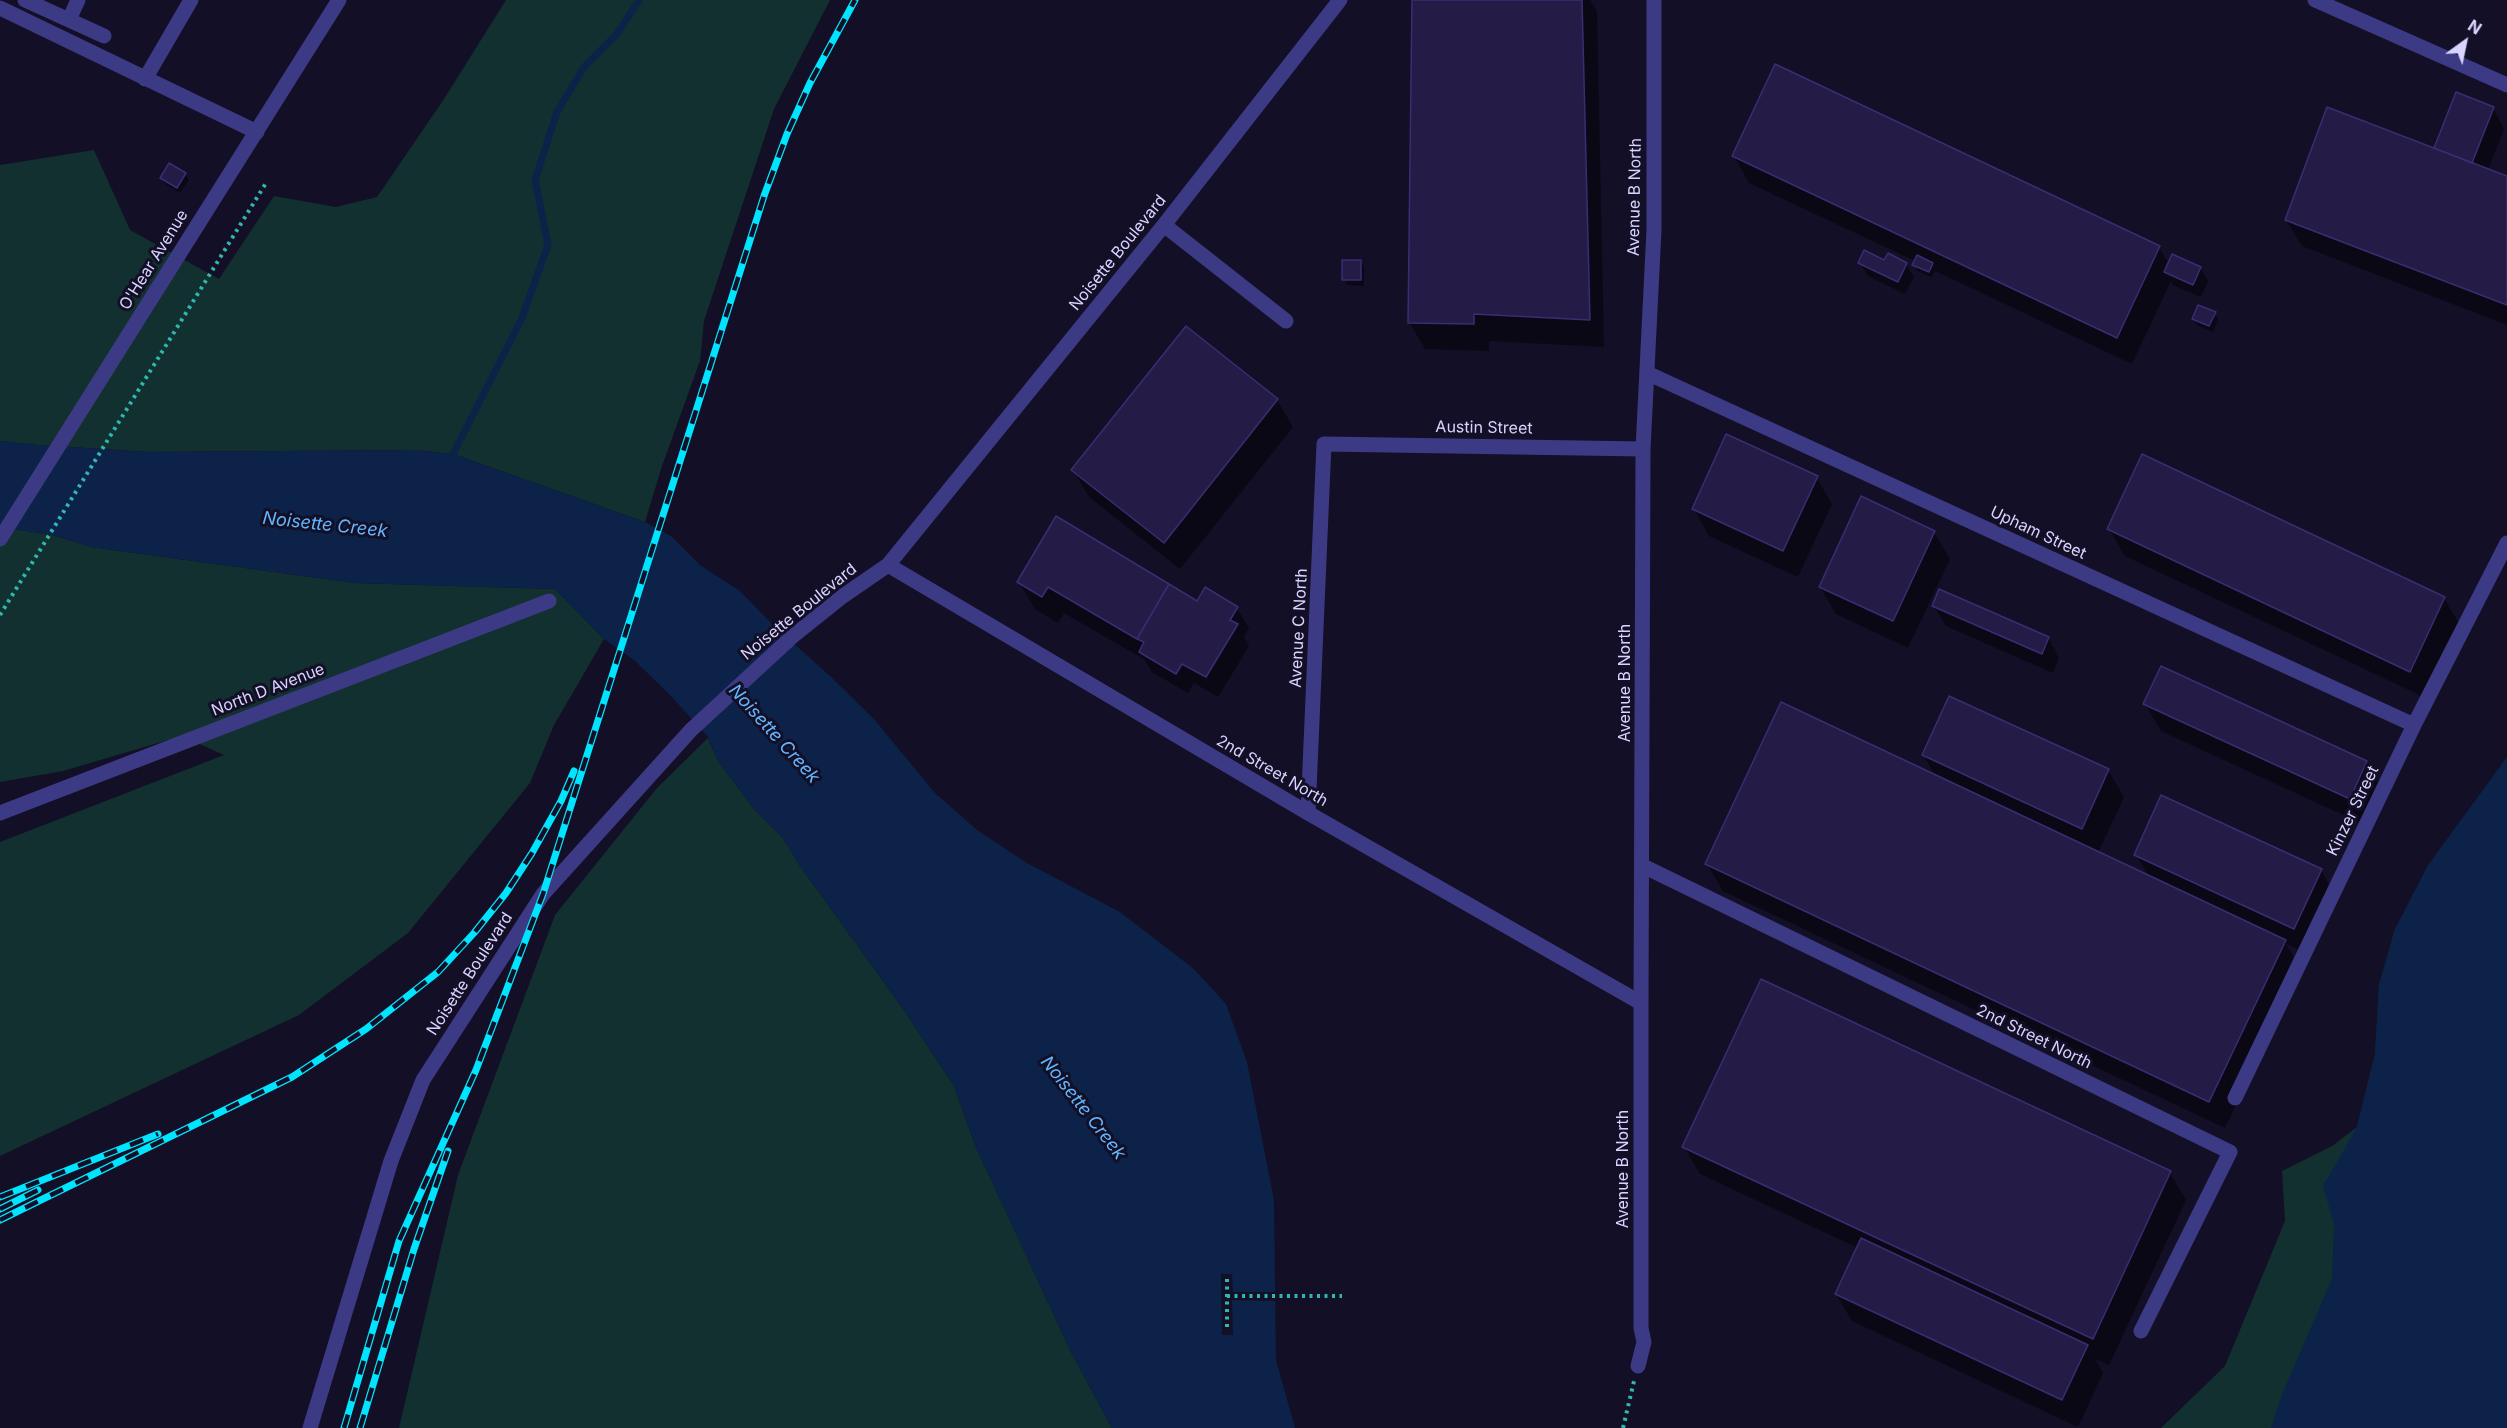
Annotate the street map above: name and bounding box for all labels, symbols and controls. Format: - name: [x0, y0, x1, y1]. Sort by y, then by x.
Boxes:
- north arrow: [2435, 12, 2495, 72]
- text: N: [2464, 15, 2485, 39]
- street label: Avenue B North: [1624, 138, 1646, 256]
- street label: Noisette Boulevard: [1066, 191, 1170, 315]
- street label: O'Hear Avenue: [116, 207, 192, 313]
- street label: Austin Street: [1435, 418, 1533, 438]
- street label: Upham Street: [1987, 502, 2089, 564]
- water label: Noisette Creek: [261, 508, 389, 542]
- street label: Noisette Boulevard: [737, 560, 861, 664]
- street label: Avenue C North: [1286, 568, 1312, 688]
- street label: Avenue B North: [1615, 624, 1635, 742]
- street label: North D Avenue: [209, 660, 327, 720]
- water label: Noisette Creek: [724, 680, 824, 788]
- street label: 2nd Street North: [1213, 731, 1331, 811]
- street label: Kinzer Street: [2323, 763, 2383, 859]
- street label: Noisette Boulevard: [423, 909, 517, 1039]
- street label: 2nd Street North: [1973, 1001, 2095, 1073]
- water label: Noisette Creek: [1036, 1052, 1130, 1164]
- street label: Avenue B North: [1613, 1110, 1633, 1228]

